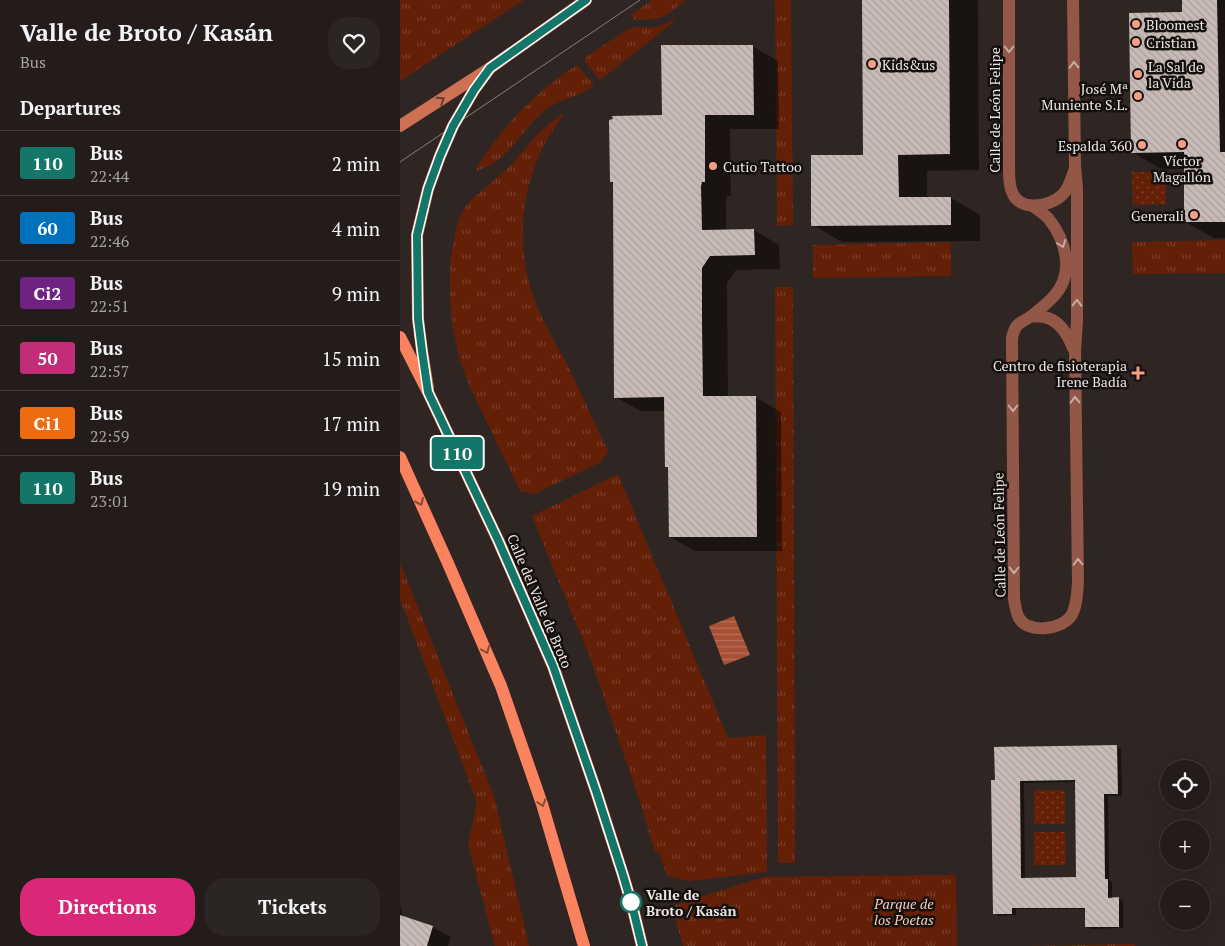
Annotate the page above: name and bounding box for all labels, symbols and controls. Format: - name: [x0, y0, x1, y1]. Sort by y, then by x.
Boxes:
- place label: Bloomest: [1146, 15, 1205, 34]
- text: Valle de Broto / Kasán: [20, 16, 273, 48]
- button: heart: [328, 17, 380, 69]
- marker: Bloomest: [1130, 18, 1142, 30]
- place label: Cristian: [1146, 33, 1196, 52]
- marker: Cristian: [1130, 36, 1142, 48]
- one-way arrow: [1004, 45, 1014, 53]
- street label: Calle de León Felipe: [985, 47, 1004, 173]
- text: Bus: [20, 51, 46, 73]
- place label: Kids&us: [882, 55, 935, 74]
- place label: La Sal de la Vida: [1148, 57, 1203, 92]
- marker: Kids&us: [866, 58, 878, 70]
- one-way arrow: [1069, 60, 1079, 68]
- marker: La Sal de la Vida: [1132, 68, 1144, 80]
- place label: José Mª Muniente S.L.: [1041, 79, 1128, 114]
- marker: José Mª Muniente S.L.: [1132, 90, 1144, 102]
- text: Departures: [20, 95, 121, 120]
- one-way arrow: [435, 96, 444, 106]
- place label: Espalda 360: [1058, 136, 1132, 155]
- marker: Víctor Magallón: [1176, 138, 1188, 150]
- marker: Espalda 360: [1136, 139, 1148, 151]
- text: Bus: [90, 140, 123, 165]
- text: 110: [32, 151, 63, 175]
- text: 2 min: [332, 151, 380, 176]
- place label: Víctor Magallón: [1153, 151, 1212, 186]
- place label: Cutio Tattoo: [723, 157, 802, 176]
- marker: Cutio Tattoo: [707, 160, 719, 172]
- text: 22:44: [90, 165, 129, 187]
- text: Bus: [90, 205, 123, 230]
- place label: Generali: [1131, 206, 1184, 225]
- marker: Generali: [1188, 209, 1200, 221]
- text: 60: [37, 216, 58, 240]
- text: 4 min: [332, 216, 380, 241]
- text: 22:46: [90, 230, 129, 252]
- one-way arrow: [1056, 239, 1066, 248]
- text: Bus: [90, 270, 123, 295]
- text: Ci2: [34, 281, 61, 305]
- text: 9 min: [332, 281, 380, 306]
- text: 22:51: [90, 295, 129, 317]
- one-way arrow: [1072, 298, 1082, 306]
- text: Bus: [90, 335, 123, 360]
- text: 50: [37, 346, 58, 370]
- text: 15 min: [322, 346, 380, 371]
- place label: Centro de fisioterapia Irene Badía: [993, 356, 1127, 391]
- text: 22:57: [90, 360, 129, 382]
- marker: Centro de fisioterapia Irene Badía: [1131, 366, 1145, 380]
- one-way arrow: [1070, 395, 1080, 403]
- text: Bus: [90, 400, 123, 425]
- one-way arrow: [1008, 404, 1018, 412]
- text: Ci1: [34, 411, 61, 435]
- text: 17 min: [322, 411, 380, 436]
- text: 22:59: [90, 425, 129, 447]
- line badge: 110: [428, 437, 486, 469]
- text: 110: [442, 441, 472, 465]
- text: Bus: [90, 465, 123, 490]
- street label: Calle de León Felipe: [988, 472, 1010, 598]
- text: 110: [32, 476, 63, 500]
- text: 19 min: [322, 476, 380, 501]
- text: 23:01: [90, 490, 129, 512]
- one-way arrow: [414, 497, 425, 506]
- street label: Calle del Valle de Broto: [503, 531, 577, 671]
- one-way arrow: [1073, 558, 1083, 566]
- one-way arrow: [1009, 567, 1019, 575]
- one-way arrow: [479, 645, 490, 654]
- map controls: [1160, 760, 1210, 930]
- button: locate: [1160, 760, 1210, 810]
- one-way arrow: [536, 798, 546, 807]
- button: +: [1160, 820, 1210, 870]
- button: Directions: [20, 878, 195, 936]
- button: Tickets: [205, 878, 380, 936]
- button: −: [1160, 880, 1210, 930]
- place label: Valle de Broto / Kasán: [646, 885, 737, 920]
- marker: Valle de Broto / Kasán: [620, 891, 642, 913]
- park label: Parque de los Poetas: [873, 894, 934, 929]

